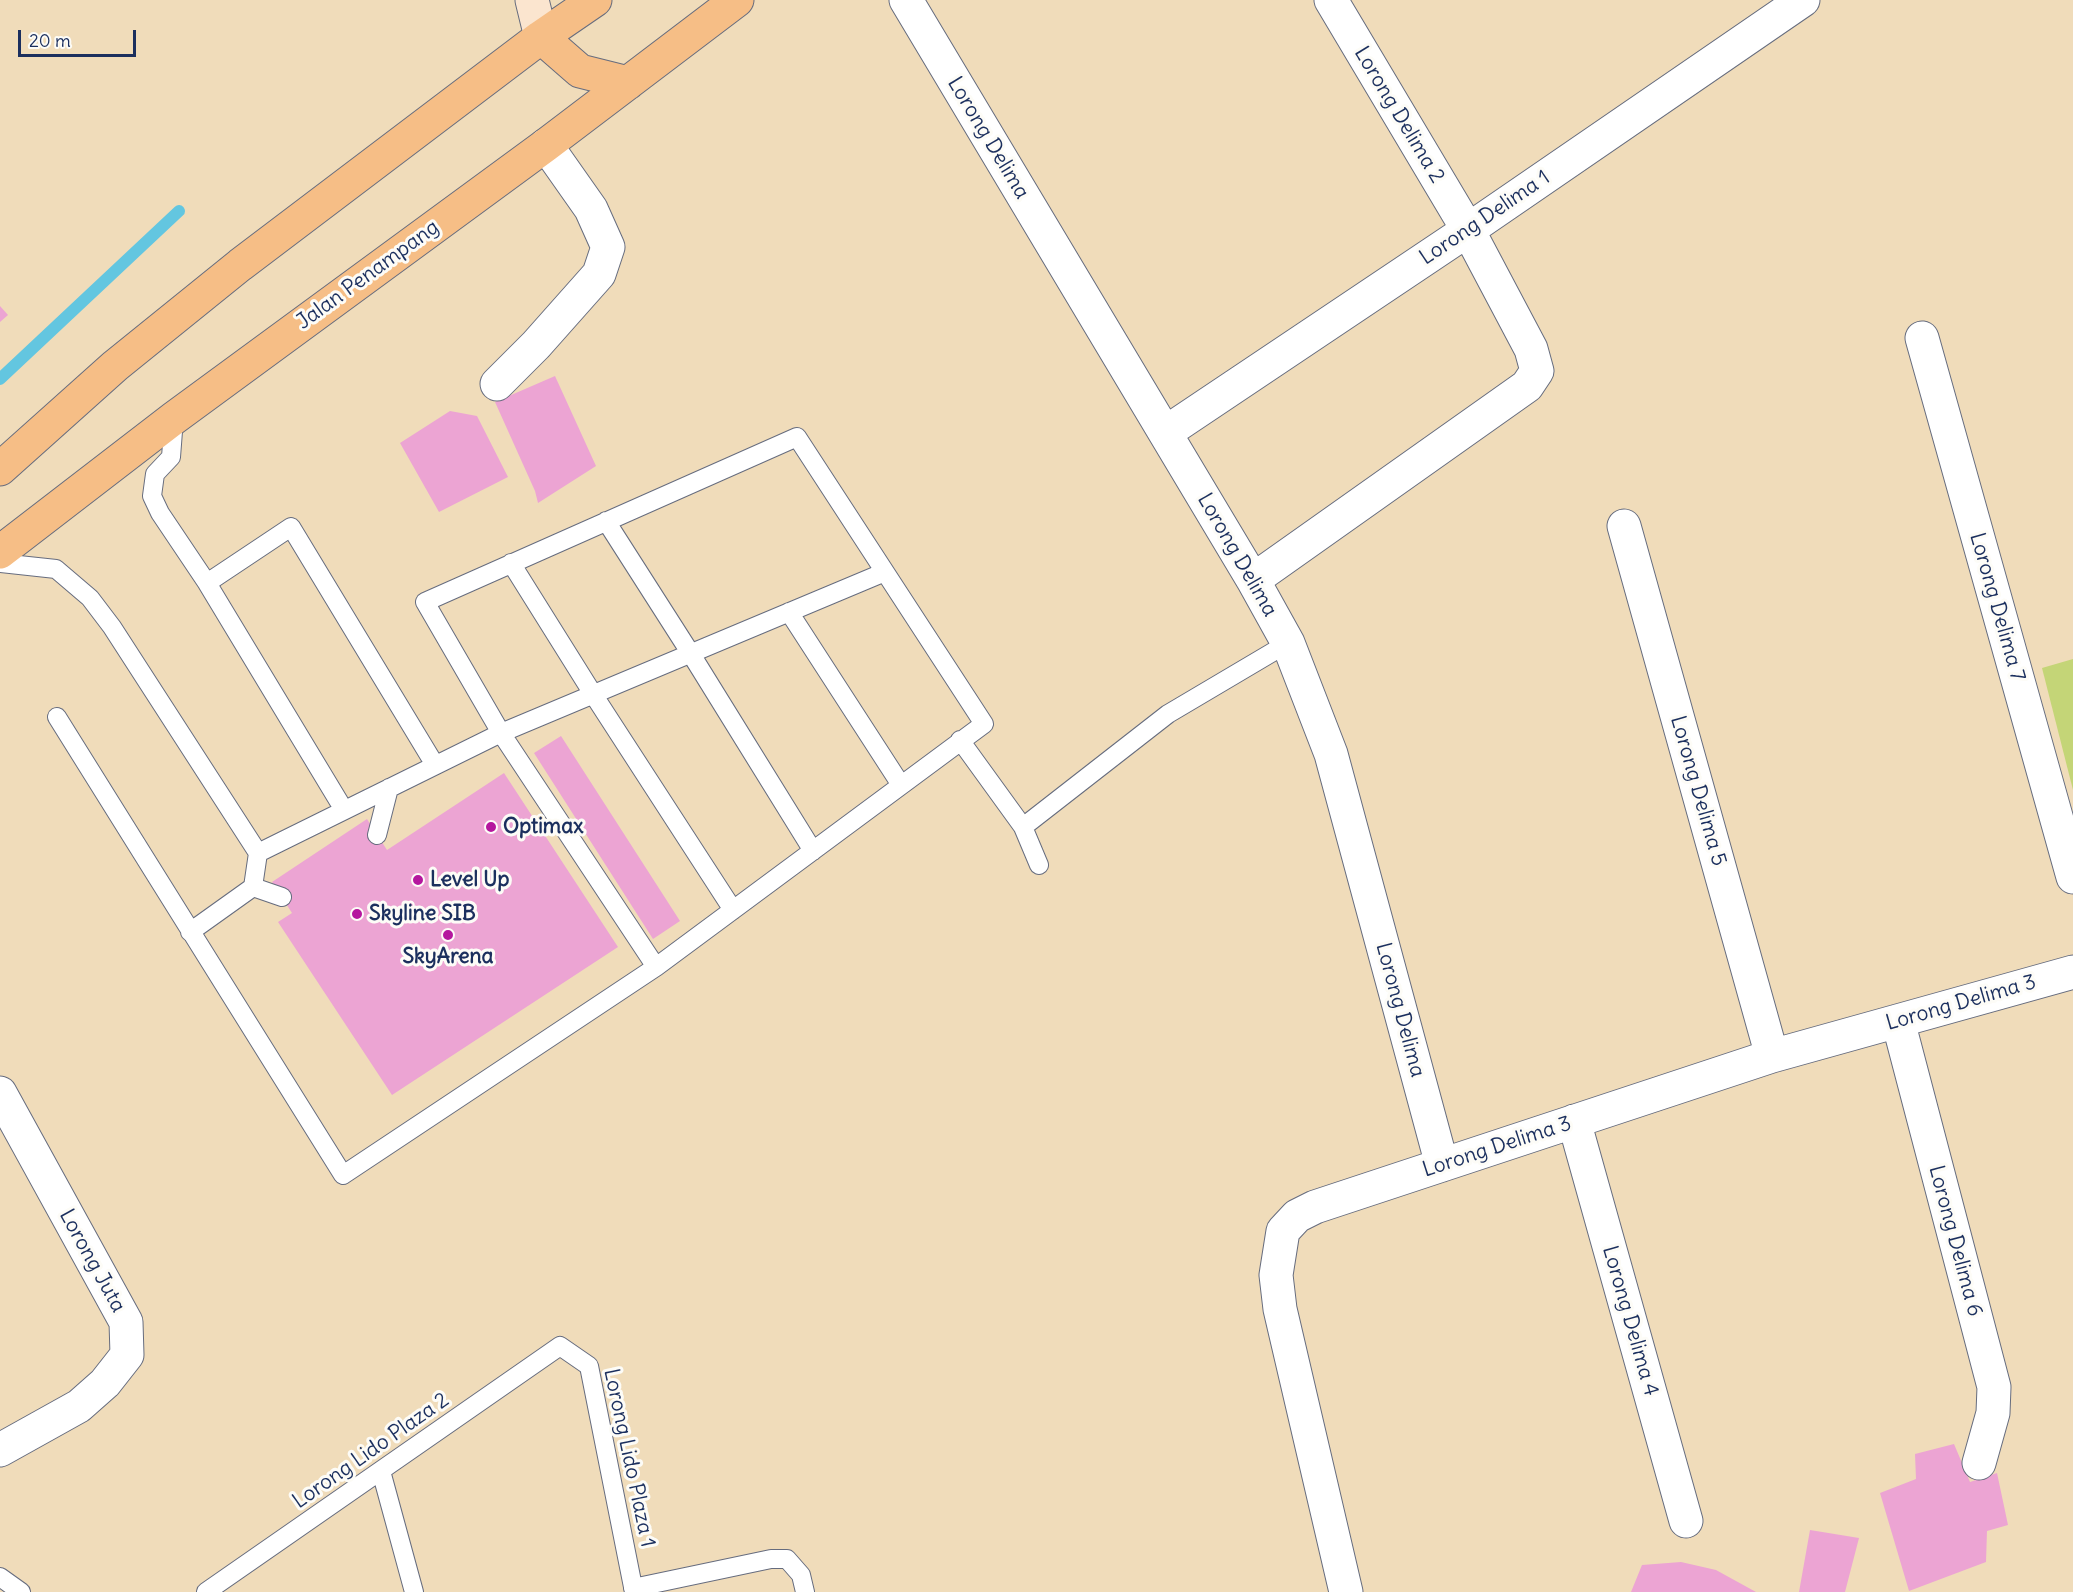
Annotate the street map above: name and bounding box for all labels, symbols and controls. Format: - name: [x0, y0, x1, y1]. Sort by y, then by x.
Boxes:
- scale bar: [21, 18, 140, 56]
- text: 20 m: [29, 29, 71, 52]
- street label: Lorong Delima 2: [1348, 42, 1450, 188]
- street label: Lorong Delima: [942, 72, 1034, 204]
- street label: Lorong Delima 1: [1415, 165, 1555, 271]
- street label: Jalan Penampang: [292, 215, 444, 335]
- street label: Lorong Delima: [1192, 489, 1282, 621]
- street label: Lorong Delima 7: [1964, 530, 2030, 684]
- street label: Lorong Delima 5: [1665, 713, 1731, 869]
- place label: Optimax: [503, 814, 584, 840]
- marker: Optimax: [484, 820, 498, 834]
- place label: Level Up: [430, 867, 509, 893]
- marker: Level Up: [411, 873, 425, 887]
- place label: Skyline SIB: [369, 901, 476, 927]
- marker: Skyline SIB: [350, 907, 364, 921]
- marker: SkyArena: [441, 928, 455, 942]
- street label: Lorong Delima: [1370, 940, 1430, 1080]
- place label: SkyArena: [402, 944, 494, 970]
- street label: Lorong Delima 3: [1883, 970, 2039, 1036]
- street label: Lorong Delima 3: [1419, 1111, 1575, 1183]
- street label: Lorong Delima 6: [1923, 1163, 1987, 1319]
- street label: Lorong Juta: [53, 1205, 131, 1317]
- street label: Lorong Delima 4: [1597, 1243, 1663, 1399]
- street label: Lorong Lido Plaza 1: [598, 1366, 660, 1550]
- street label: Lorong Lido Plaza 2: [288, 1388, 454, 1514]

